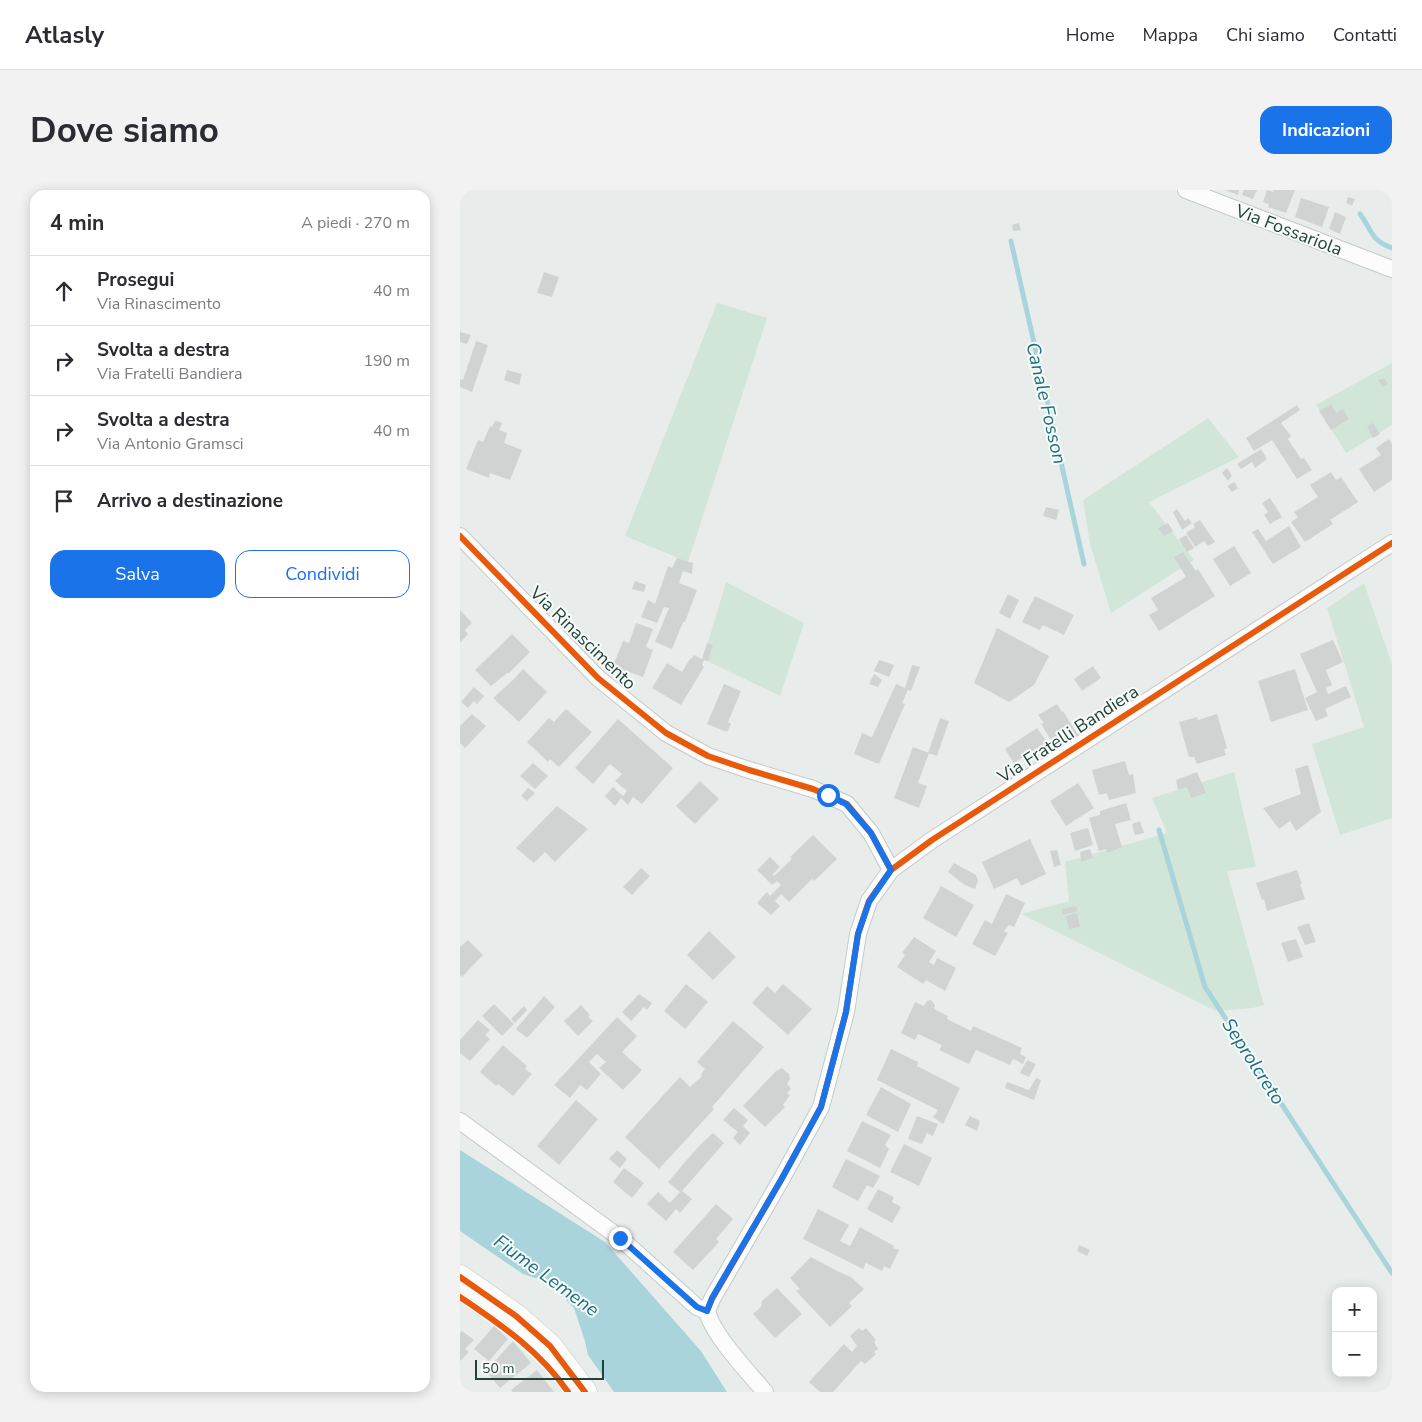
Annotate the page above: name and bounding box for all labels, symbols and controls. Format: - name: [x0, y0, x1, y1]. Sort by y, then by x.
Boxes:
- text: Atlasly: [25, 19, 104, 51]
- text: Home: [1066, 23, 1114, 47]
- text: Mappa: [1142, 23, 1198, 47]
- text: Chi siamo: [1226, 23, 1305, 47]
- text: Contatti: [1333, 23, 1397, 47]
- button: Indicazioni: [1260, 106, 1392, 154]
- text: Dove siamo: [30, 107, 219, 154]
- street label: Via Fossariola: [1231, 198, 1346, 261]
- text: 4 min: [50, 209, 104, 237]
- text: A piedi · 270 m: [301, 212, 410, 234]
- text: Prosegui: [97, 267, 174, 293]
- icon: ahead: [50, 277, 78, 305]
- text: 40 m: [373, 280, 410, 302]
- text: Via Rinascimento: [97, 293, 221, 315]
- text: Svolta a destra: [97, 337, 230, 363]
- water label: Canale Fosson: [1019, 340, 1073, 467]
- icon: right: [50, 347, 78, 375]
- text: 190 m: [363, 350, 410, 372]
- text: Via Fratelli Bandiera: [97, 363, 242, 385]
- text: Svolta a destra: [97, 407, 230, 433]
- icon: right: [50, 417, 78, 445]
- text: 40 m: [373, 420, 410, 442]
- text: Via Antonio Gramsci: [97, 433, 244, 455]
- icon: arrive: [50, 487, 78, 515]
- text: Arrivo a destinazione: [97, 488, 283, 514]
- button: Salva: [50, 550, 225, 598]
- button: Condividi: [235, 550, 410, 598]
- street label: Via Rinascimento: [524, 580, 641, 695]
- street label: Via Fratelli Bandiera: [992, 679, 1143, 789]
- route start: [817, 784, 840, 807]
- water label: Seprolcreto: [1215, 1013, 1291, 1110]
- route end: [609, 1227, 632, 1250]
- water label: Fiume Lemene: [488, 1229, 604, 1323]
- map controls: [1332, 1287, 1377, 1377]
- button: +: [1332, 1287, 1377, 1332]
- button: −: [1332, 1332, 1377, 1377]
- scale bar: [475, 1357, 604, 1380]
- text: 50 m: [482, 1359, 514, 1378]

